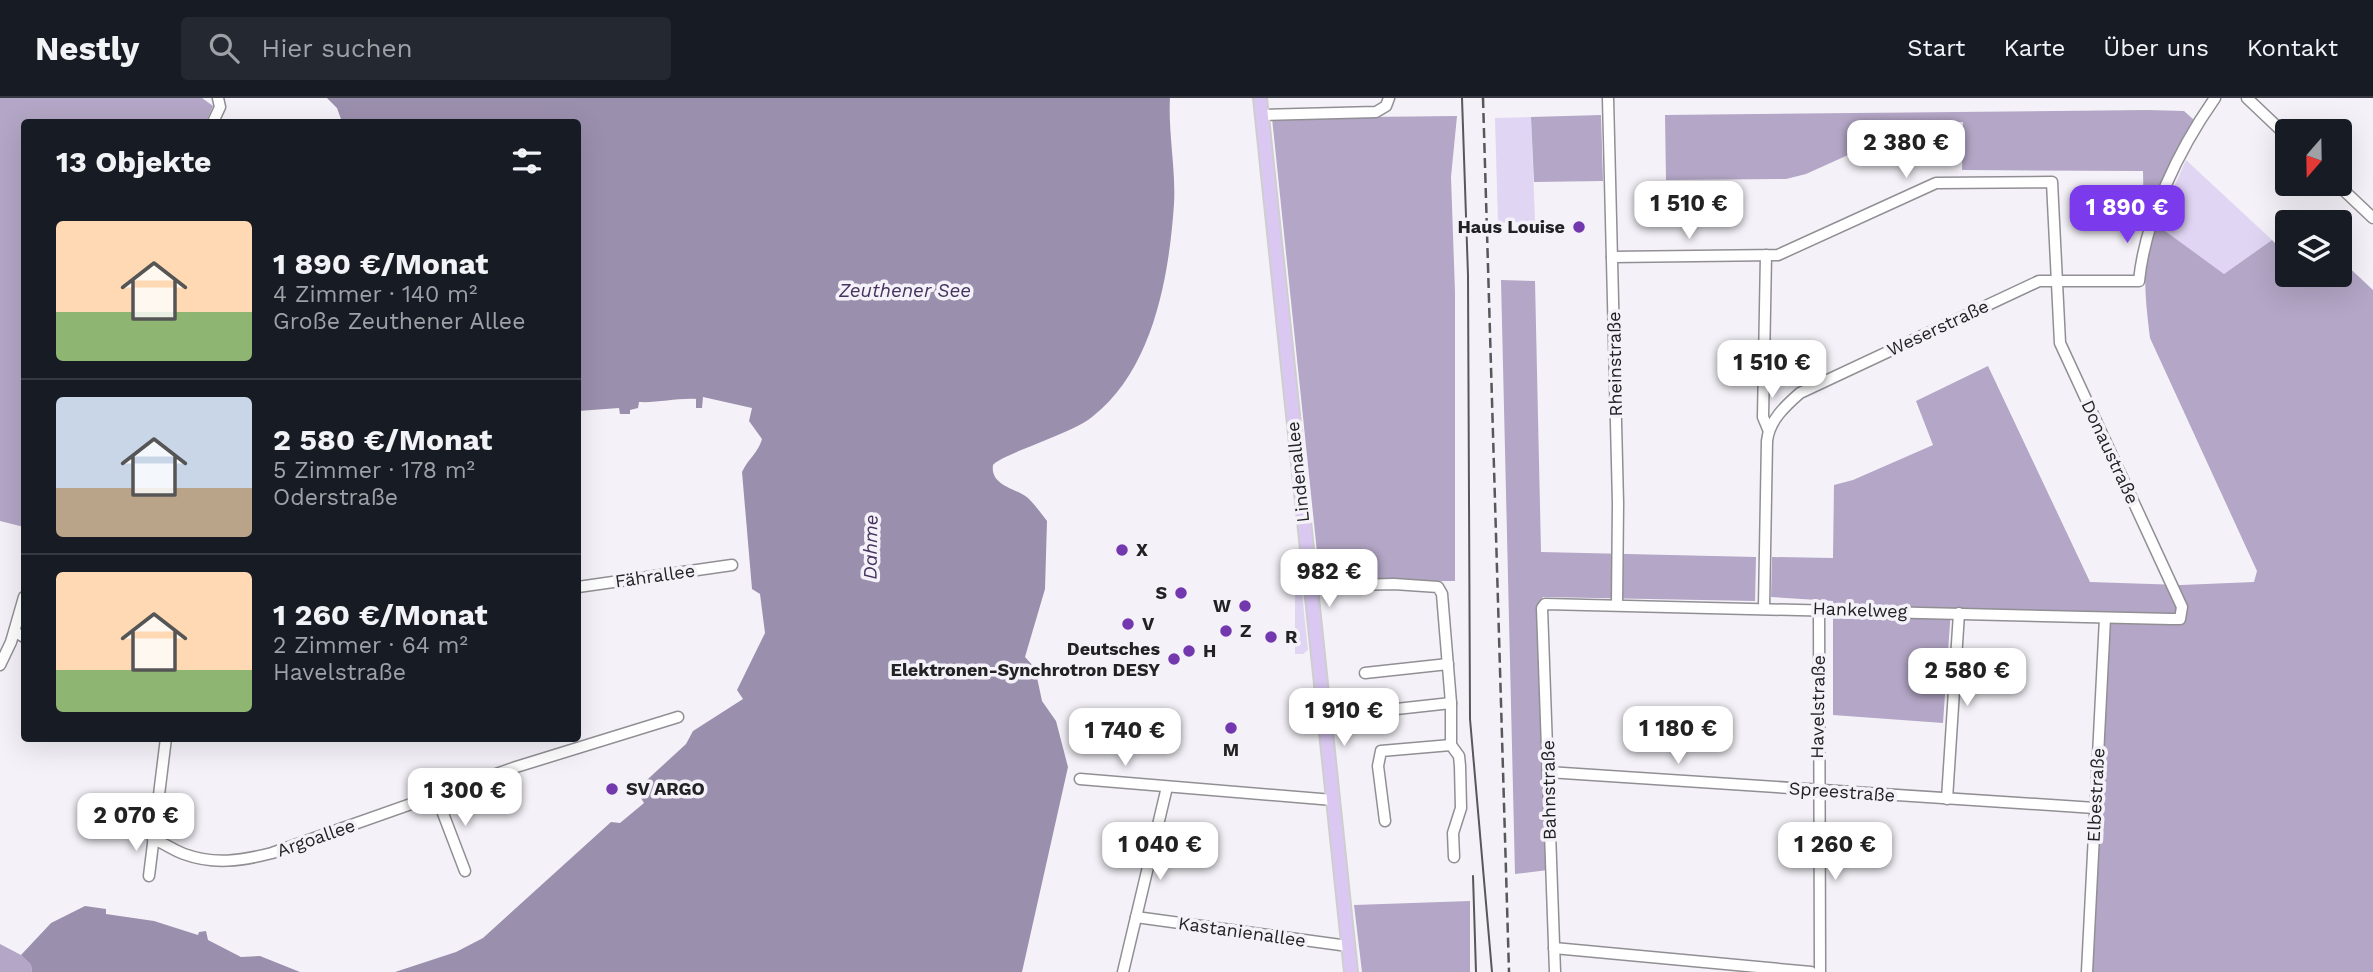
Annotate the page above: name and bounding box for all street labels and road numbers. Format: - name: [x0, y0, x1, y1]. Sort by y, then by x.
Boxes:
- street label: Weserstraße: [1884, 295, 1992, 360]
- street label: Rheinstraße: [1603, 311, 1626, 417]
- street label: Donaustraße: [2077, 397, 2144, 507]
- street label: Lindenallee: [1282, 420, 1313, 524]
- street label: Fährallee: [614, 560, 696, 592]
- street label: Hankelweg: [1812, 597, 1908, 622]
- street label: Havelstraße: [1806, 655, 1829, 759]
- street label: Bahnstraße: [1537, 740, 1560, 840]
- street label: Elbestraße: [2083, 747, 2108, 843]
- street label: Spreestraße: [1788, 777, 1896, 806]
- street label: Argoallee: [274, 814, 358, 861]
- street label: Kastanienallee: [1177, 912, 1307, 951]

